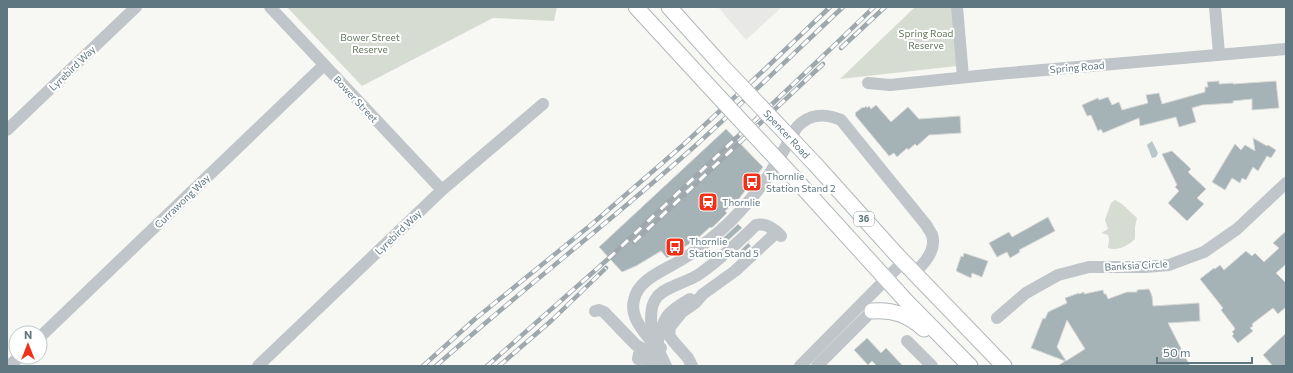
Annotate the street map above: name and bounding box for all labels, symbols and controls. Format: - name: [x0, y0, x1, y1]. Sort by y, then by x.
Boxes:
- park label: Spring Road Reserve: [899, 27, 954, 51]
- park label: Bower Street Reserve: [340, 31, 400, 55]
- street label: Lyrebird Way: [46, 43, 98, 93]
- street label: Spring Road: [1049, 59, 1105, 75]
- street label: Bower Street: [331, 73, 381, 125]
- street label: Spencer Road: [761, 107, 813, 161]
- place label: Thornlie Station Stand 2: [766, 170, 836, 194]
- bus stop icon: Thornlie Station Stand 2: [741, 171, 763, 193]
- street label: Currawong Way: [152, 172, 212, 230]
- station icon: Thornlie: [697, 191, 719, 213]
- place label: Thornlie: [722, 196, 760, 208]
- street label: Lyrebird Way: [372, 207, 424, 257]
- road number: 36: [854, 212, 874, 226]
- place label: Thornlie Station Stand 5: [689, 235, 759, 259]
- bus stop icon: Thornlie Station Stand 5: [664, 236, 686, 258]
- street label: Banksia Circle: [1104, 257, 1168, 273]
- north arrow: [8, 325, 48, 365]
- text: N: [24, 328, 32, 341]
- scale bar: [1157, 339, 1252, 365]
- text: 50 m: [1163, 345, 1191, 359]

